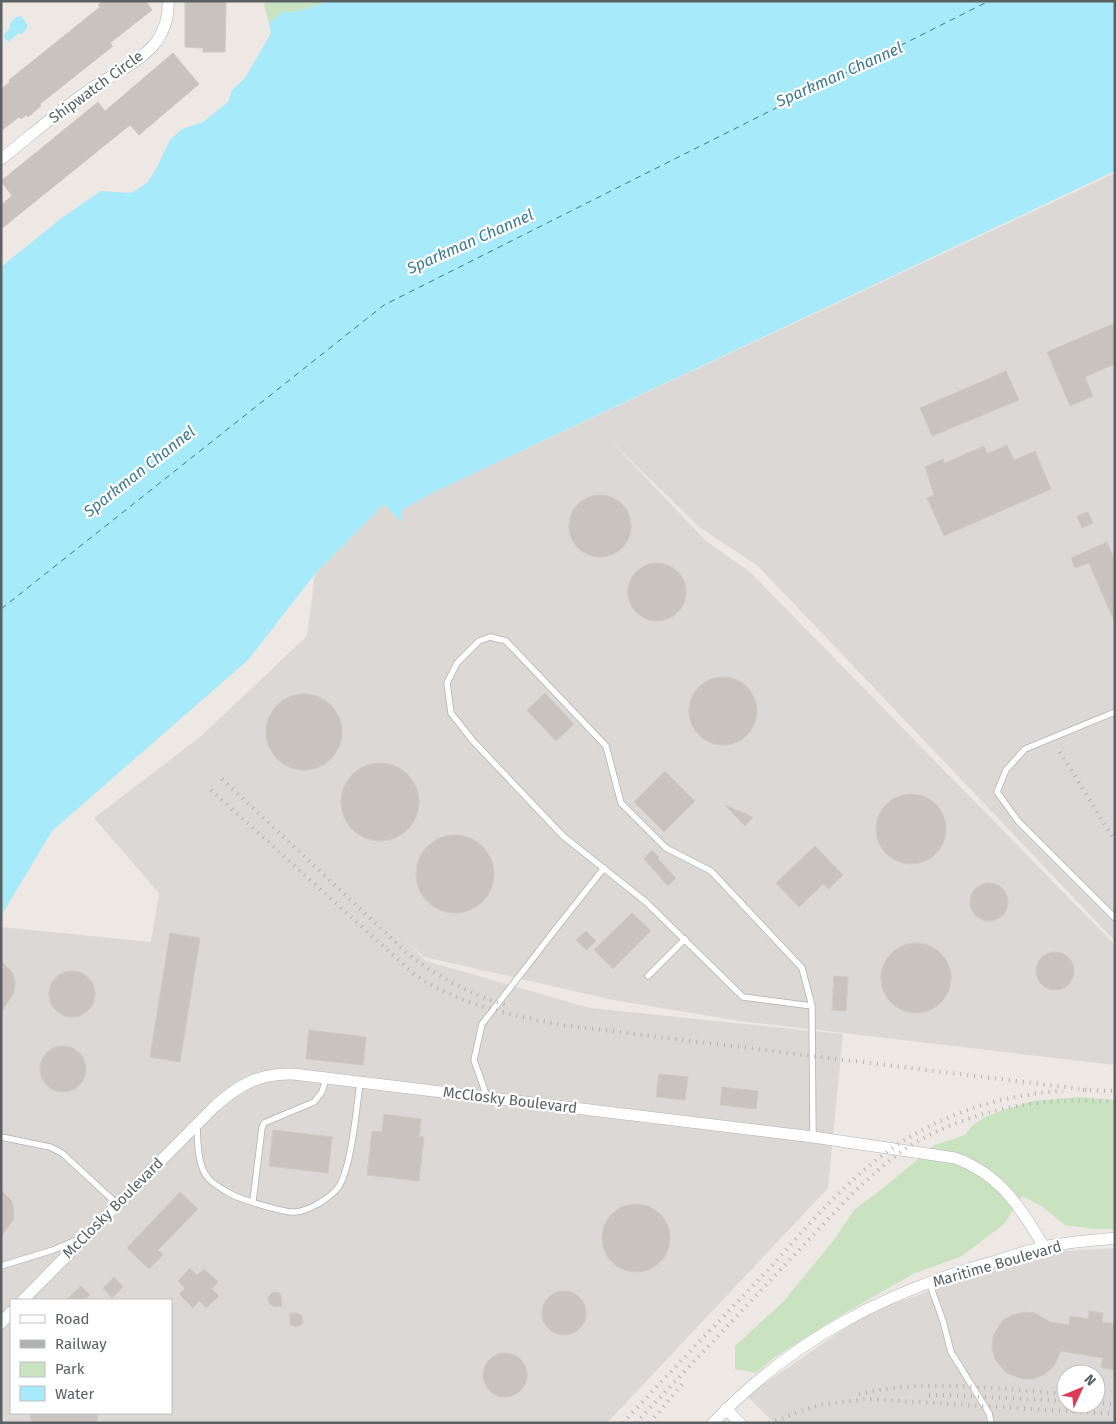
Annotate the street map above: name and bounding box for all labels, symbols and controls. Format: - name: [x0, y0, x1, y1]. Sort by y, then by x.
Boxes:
- water label: Sparkman Channel: [772, 38, 905, 111]
- street label: Shipwatch Circle: [46, 47, 146, 127]
- water label: Sparkman Channel: [403, 205, 536, 278]
- water label: Sparkman Channel: [79, 422, 199, 522]
- street label: McClosky Boulevard: [442, 1083, 578, 1117]
- street label: McClosky Boulevard: [59, 1154, 167, 1262]
- street label: Maritime Boulevard: [931, 1237, 1063, 1291]
- legend: [10, 1299, 172, 1414]
- text: Road: [55, 1310, 90, 1328]
- text: Railway: [55, 1335, 107, 1353]
- text: Park: [55, 1360, 85, 1378]
- north arrow: [1056, 1364, 1106, 1414]
- text: N: [1081, 1371, 1099, 1390]
- text: Water: [55, 1385, 94, 1403]

